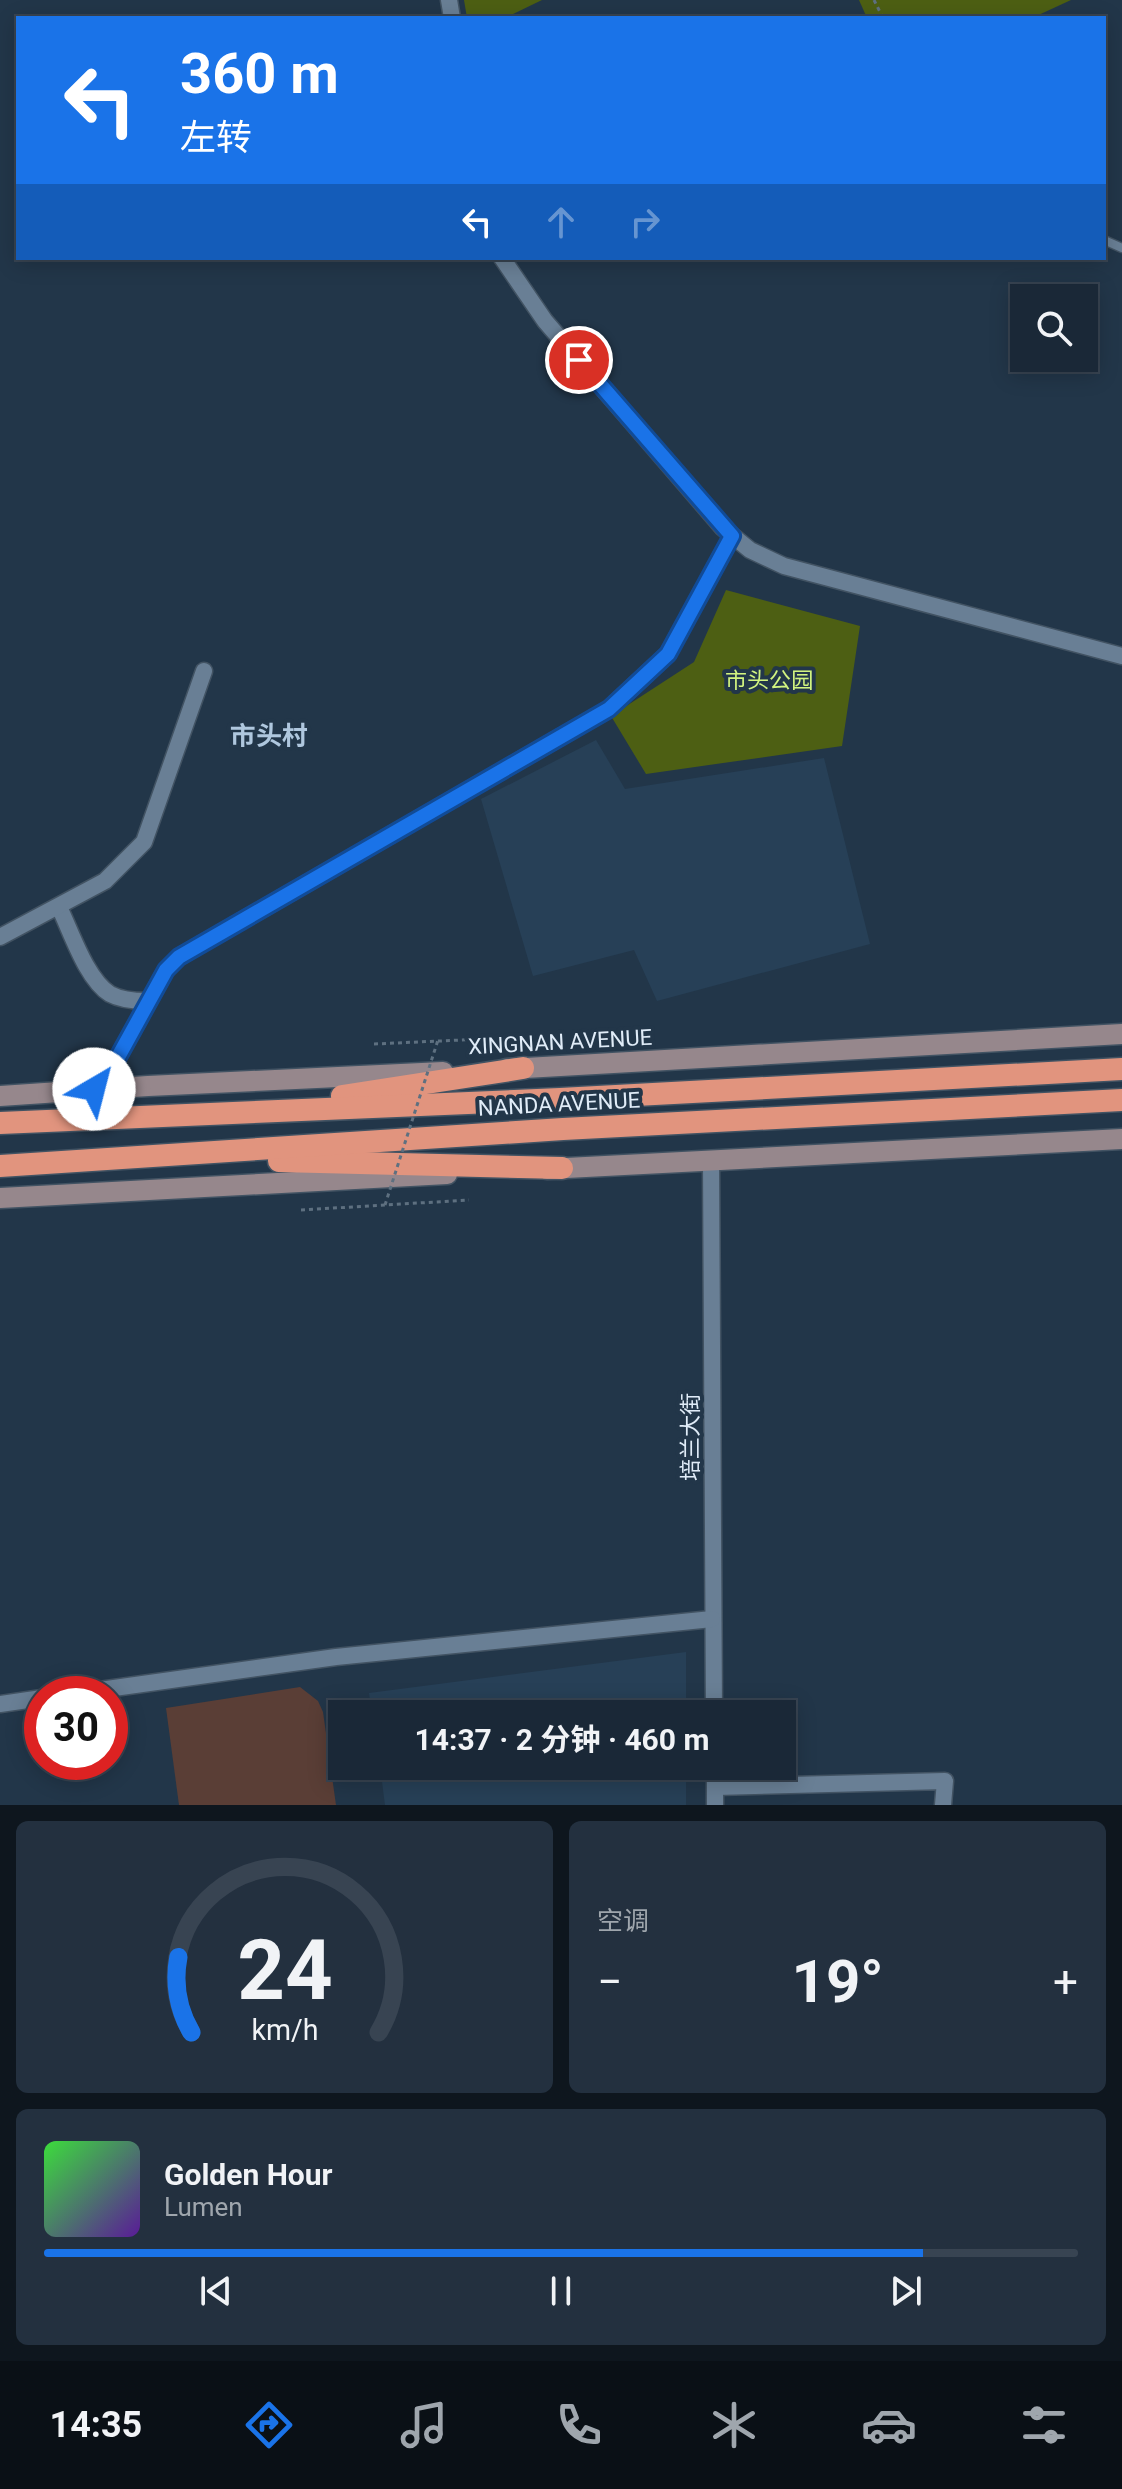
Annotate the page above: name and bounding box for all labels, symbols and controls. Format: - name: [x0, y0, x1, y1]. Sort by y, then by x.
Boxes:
- text: 360 m: [180, 41, 339, 107]
- icon: left: [48, 48, 152, 152]
- text: 左转: [180, 117, 252, 159]
- icon: left: [455, 200, 499, 244]
- icon: ahead: [539, 200, 583, 244]
- icon: right: [623, 200, 667, 244]
- map controls: [1010, 284, 1098, 372]
- button: search: [1010, 284, 1098, 372]
- pin: [545, 326, 613, 394]
- icon: arrive: [557, 338, 601, 382]
- park label: 市头公园: [725, 668, 813, 693]
- district label: 市头村: [230, 721, 308, 751]
- street label: XINGNAN AVENUE: [467, 1025, 653, 1059]
- position arrow: [52, 1047, 136, 1131]
- street label: NANDA AVENUE: [477, 1087, 641, 1121]
- street label: 培兰大街: [678, 1393, 703, 1481]
- speed limit sign: 30: [24, 1676, 128, 1780]
- text: 14:37 · 2 分钟 · 460 m: [415, 1722, 709, 1757]
- text: 空调: [597, 1906, 649, 1936]
- text: 24: [237, 1922, 332, 2019]
- text: 19°: [791, 1946, 884, 2017]
- text: −: [597, 1956, 622, 2008]
- text: +: [1053, 1956, 1078, 2008]
- text: km/h: [251, 2013, 318, 2047]
- text: Golden Hour: [164, 2157, 333, 2192]
- text: Lumen: [164, 2192, 243, 2222]
- icon: previous: [194, 2269, 238, 2313]
- icon: pause: [539, 2269, 583, 2313]
- icon: next: [884, 2269, 928, 2313]
- icon: directions: [241, 2397, 297, 2453]
- icon: music: [396, 2397, 452, 2453]
- icon: phone: [551, 2397, 607, 2453]
- icon: climate: [706, 2397, 762, 2453]
- icon: car: [861, 2397, 917, 2453]
- icon: filters: [1016, 2397, 1072, 2453]
- text: 14:35: [50, 2404, 142, 2446]

